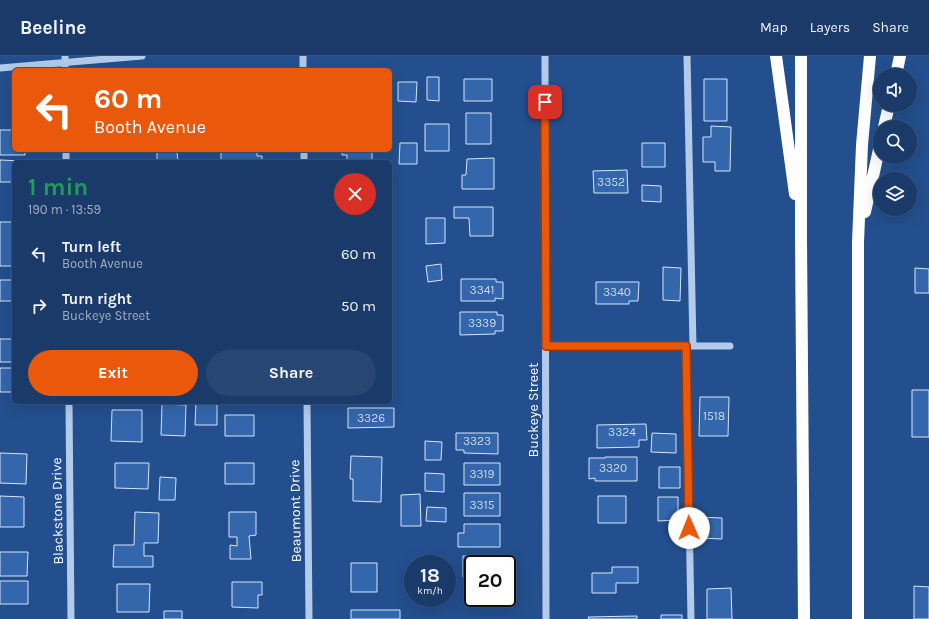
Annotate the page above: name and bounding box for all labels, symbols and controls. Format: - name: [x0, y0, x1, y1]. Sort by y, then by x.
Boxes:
- text: Beeline: [20, 17, 86, 39]
- text: Map: [760, 19, 788, 36]
- text: Layers: [810, 19, 850, 36]
- text: Share: [872, 19, 909, 36]
- map controls: [873, 68, 917, 216]
- button: sound: [873, 68, 917, 112]
- text: 60 m: [94, 82, 162, 115]
- icon: left: [28, 84, 80, 136]
- pin: [528, 85, 562, 119]
- icon: arrive: [534, 91, 556, 113]
- text: Booth Avenue: [94, 116, 206, 138]
- button: search: [873, 120, 917, 164]
- button: layers: [873, 172, 917, 216]
- text: 1 min: [28, 173, 88, 201]
- button: close: [334, 173, 376, 215]
- house number: 3352: [597, 175, 625, 189]
- text: 190 m · 13:59: [28, 202, 101, 217]
- text: Turn left: [62, 238, 121, 256]
- icon: left: [28, 243, 50, 265]
- text: 60 m: [341, 245, 376, 263]
- text: Booth Avenue: [62, 256, 143, 271]
- house number: 3341: [470, 283, 494, 297]
- house number: 3340: [603, 285, 631, 299]
- text: Turn right: [62, 290, 132, 308]
- icon: right: [28, 295, 50, 317]
- text: 50 m: [341, 297, 376, 315]
- text: Buckeye Street: [62, 308, 150, 323]
- house number: 3339: [468, 316, 496, 330]
- button: Exit: [28, 350, 198, 396]
- button: Share: [206, 350, 376, 396]
- street label: Buckeye Street: [525, 363, 542, 457]
- house number: 1518: [703, 409, 725, 423]
- house number: 3326: [357, 411, 385, 425]
- house number: 3324: [608, 425, 636, 439]
- house number: 3323: [463, 434, 491, 448]
- street label: Blackstone Drive: [48, 457, 67, 565]
- street label: Beaumont Drive: [286, 460, 305, 562]
- house number: 3320: [599, 461, 627, 475]
- house number: 3319: [469, 467, 495, 481]
- house number: 3315: [470, 498, 495, 512]
- position arrow: [668, 507, 710, 549]
- speed limit sign: 20: [464, 555, 516, 607]
- text: 18: [420, 564, 440, 587]
- text: km/h: [417, 585, 443, 597]

